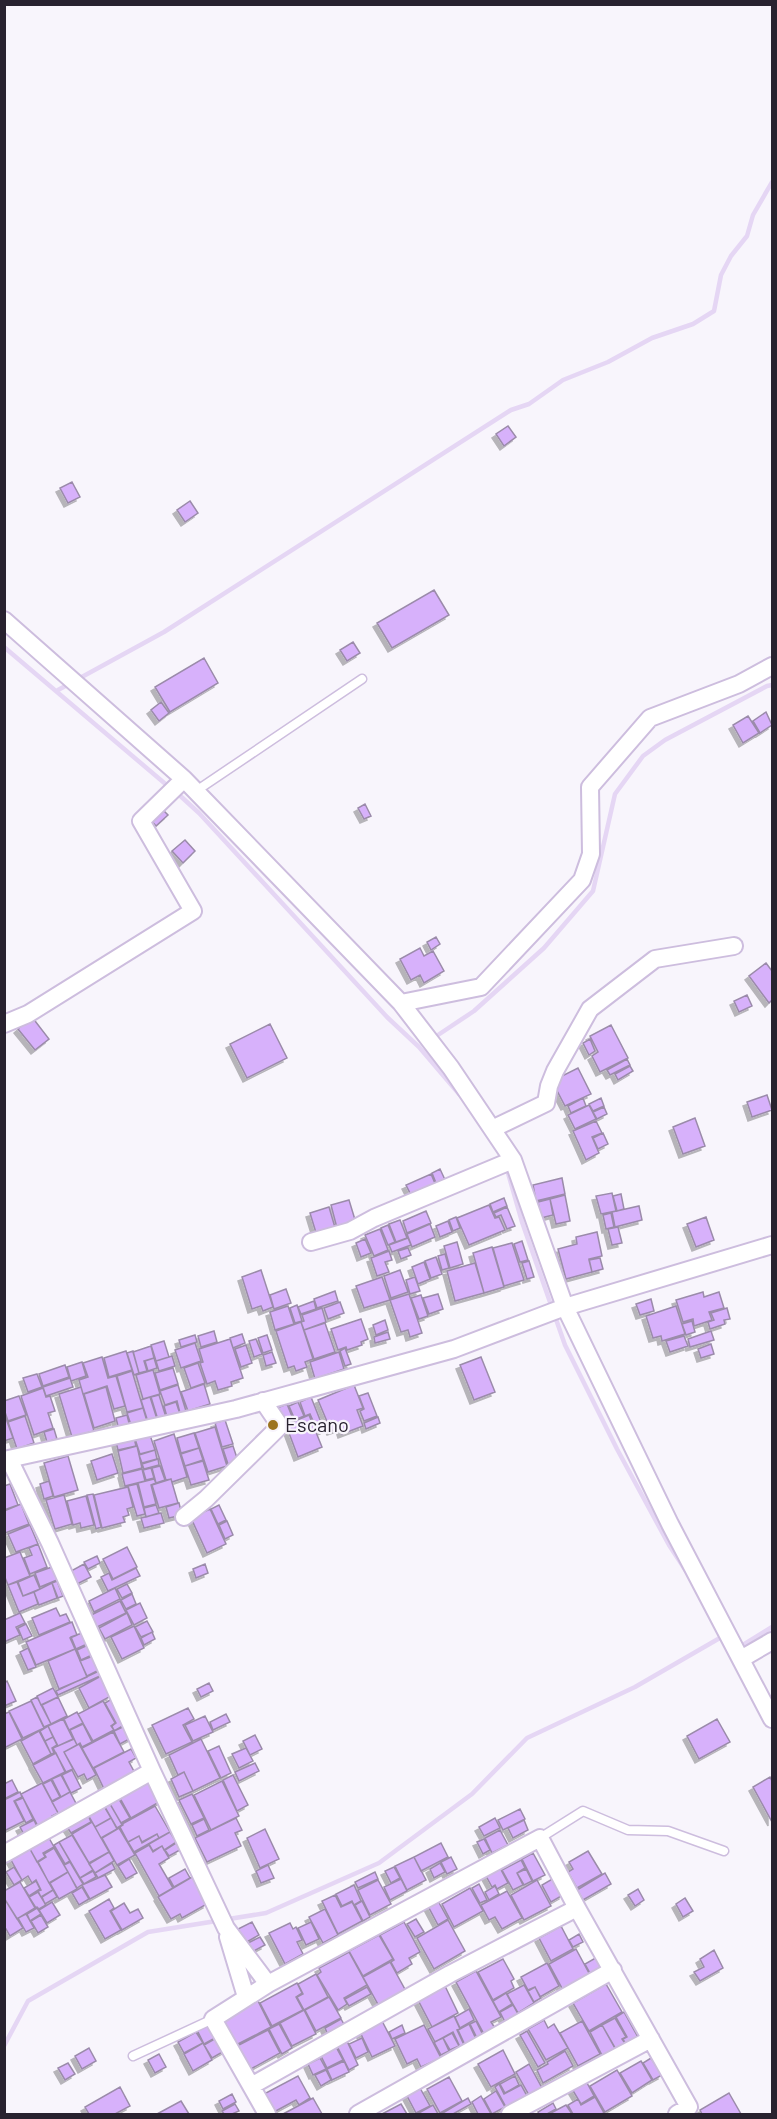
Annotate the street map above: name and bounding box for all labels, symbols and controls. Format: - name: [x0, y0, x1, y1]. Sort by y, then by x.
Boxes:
- place label: Escano: [285, 1412, 349, 1436]
- marker: Escano: [266, 1418, 280, 1432]

